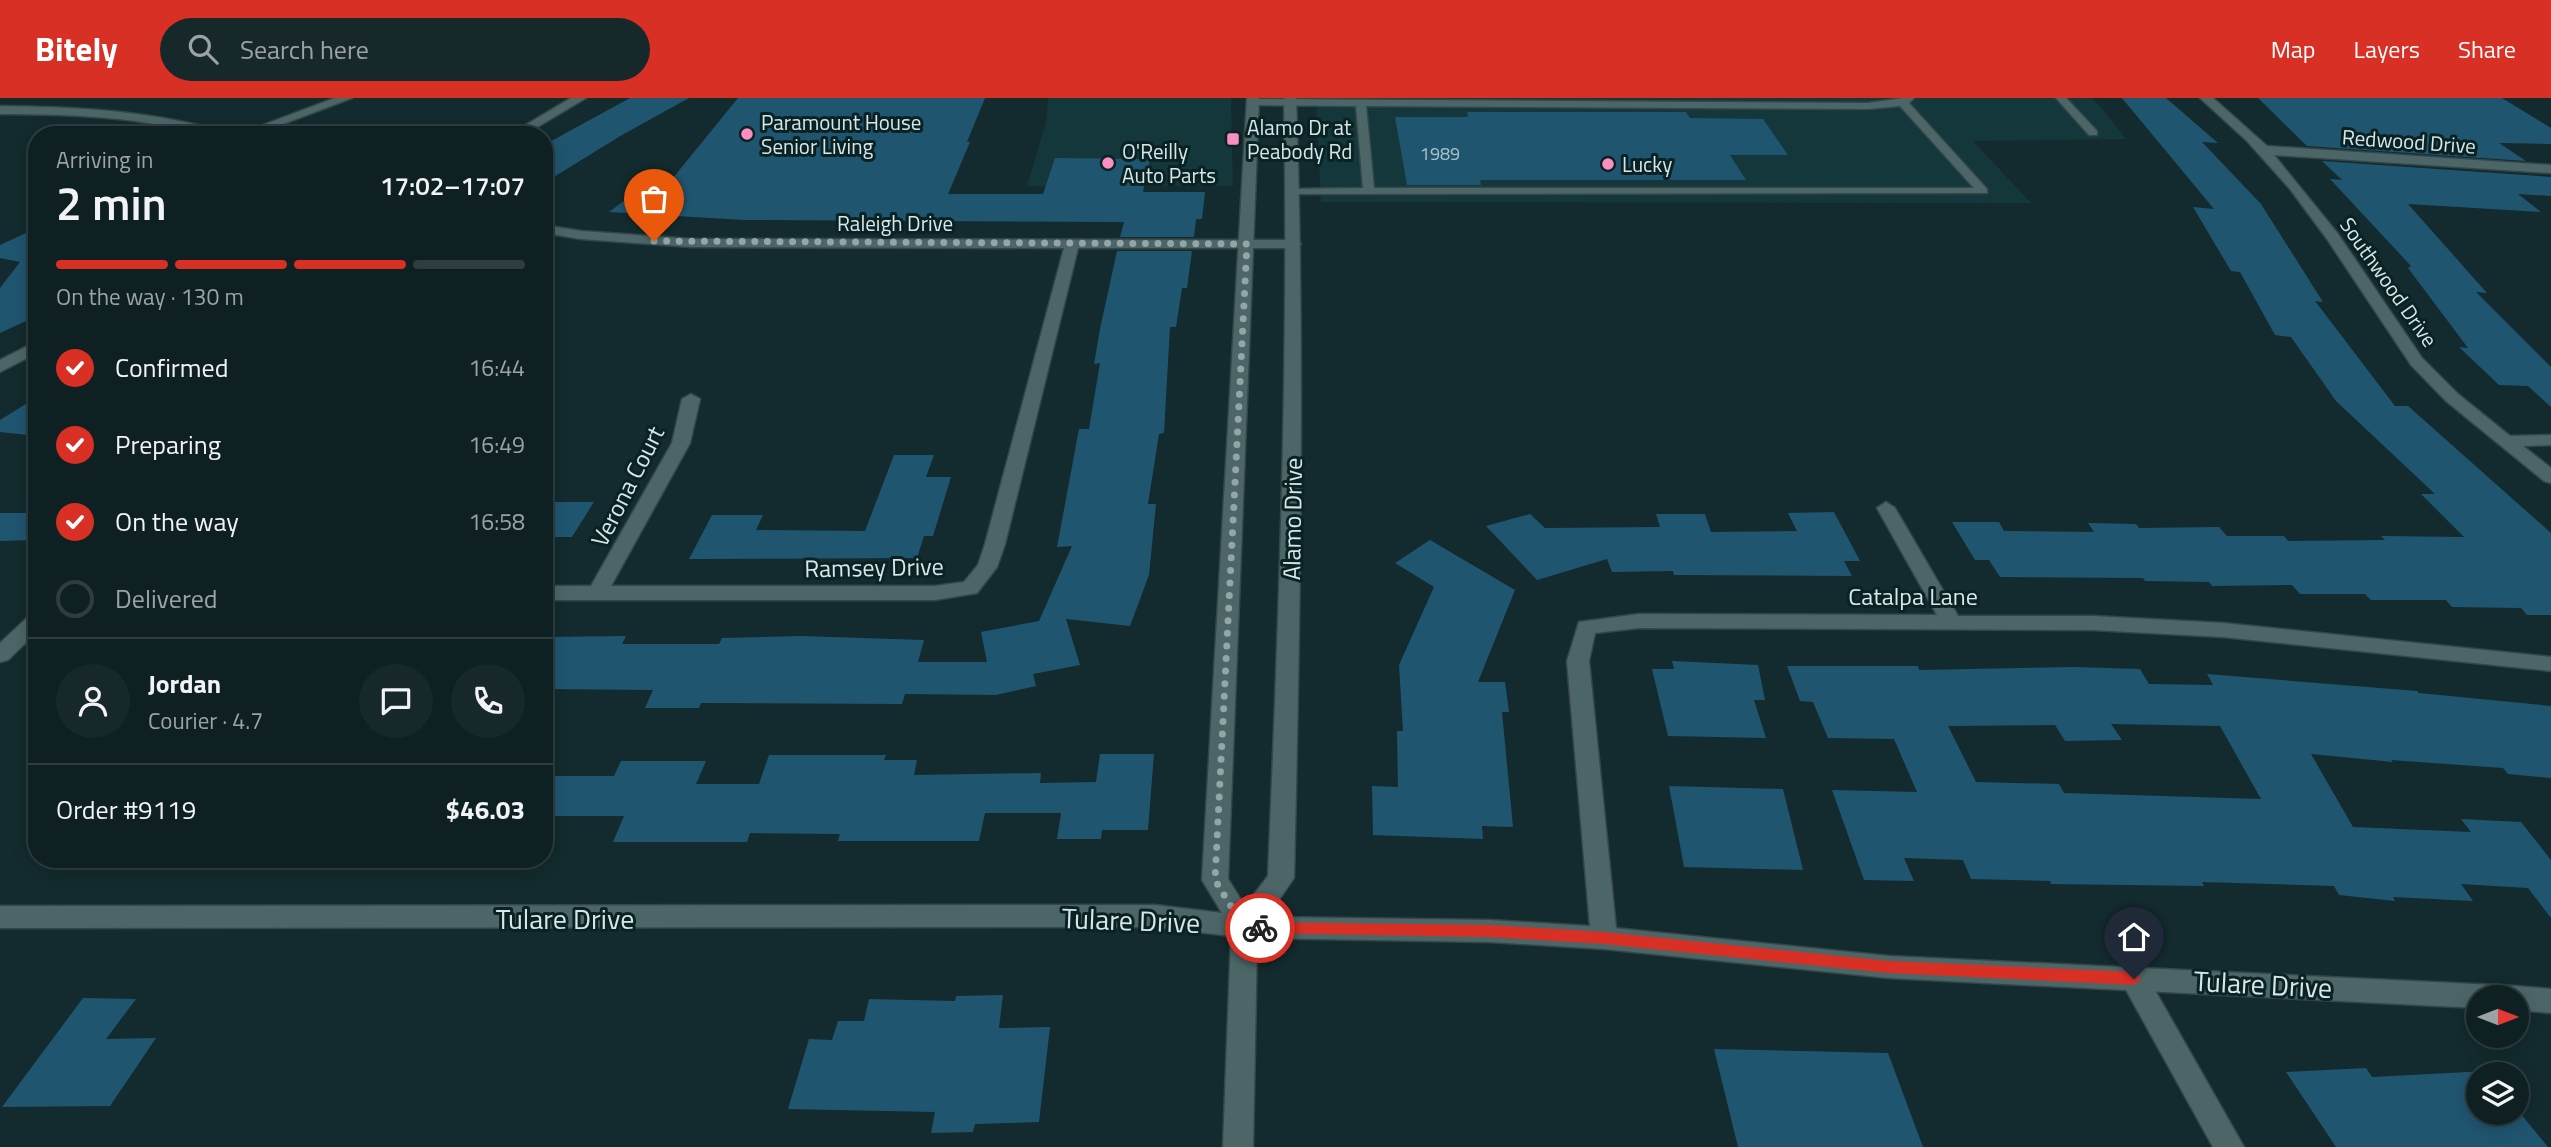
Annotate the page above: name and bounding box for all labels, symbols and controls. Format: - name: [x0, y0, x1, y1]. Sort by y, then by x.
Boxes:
- search box: [160, 18, 650, 81]
- text: Bitely: [35, 24, 118, 74]
- icon: search: [184, 30, 222, 68]
- text: Search here: [240, 30, 369, 69]
- text: Map: [2271, 31, 2316, 67]
- text: Layers: [2354, 31, 2420, 67]
- text: Share: [2458, 31, 2516, 67]
- place label: Paramount House Senior Living: [761, 106, 921, 162]
- place label: Alamo Dr at Peabody Rd: [1247, 111, 1352, 167]
- street label: Redwood Drive: [2341, 120, 2477, 162]
- marker: Paramount House Senior Living: [739, 126, 755, 142]
- marker: Alamo Dr at Peabody Rd: [1225, 131, 1241, 147]
- place label: O'Reilly Auto Parts: [1122, 135, 1216, 191]
- house number: 1989: [1420, 140, 1460, 167]
- text: Arriving in: [56, 142, 153, 177]
- place label: Lucky: [1622, 148, 1672, 180]
- marker: O'Reilly Auto Parts: [1100, 155, 1116, 171]
- marker: Lucky: [1600, 156, 1616, 172]
- text: 17:02–17:07: [380, 166, 525, 205]
- text: 2 min: [56, 168, 167, 238]
- pin: [624, 169, 684, 241]
- icon: bag: [635, 180, 673, 218]
- street label: Raleigh Drive: [837, 207, 953, 239]
- street label: Southwood Drive: [2332, 211, 2446, 353]
- text: On the way · 130 m: [56, 279, 244, 314]
- text: Confirmed: [115, 348, 229, 387]
- icon: check: [56, 349, 94, 387]
- text: 16:44: [468, 350, 525, 385]
- street label: Verona Court: [581, 419, 673, 553]
- text: Preparing: [115, 425, 221, 464]
- icon: check: [56, 426, 94, 464]
- text: 16:49: [468, 427, 525, 462]
- street label: Alamo Drive: [1273, 457, 1311, 581]
- text: On the way: [115, 502, 239, 541]
- icon: check: [56, 503, 94, 541]
- text: 16:58: [468, 504, 525, 539]
- street label: Ramsey Drive: [804, 548, 944, 586]
- street label: Catalpa Lane: [1848, 578, 1978, 614]
- text: Delivered: [115, 579, 218, 618]
- button: person: [56, 664, 130, 738]
- text: Jordan: [148, 664, 221, 703]
- button: chat: [359, 664, 433, 738]
- button: phone: [451, 664, 525, 738]
- text: Courier · 4.7: [148, 703, 263, 738]
- text: Order #9119: [56, 790, 196, 829]
- text: $46.03: [446, 790, 525, 829]
- courier: [1225, 893, 1295, 963]
- street label: Tulare Drive: [1061, 896, 1201, 944]
- street label: Tulare Drive: [496, 897, 634, 940]
- pin: [2104, 907, 2164, 979]
- icon: bike: [1241, 909, 1279, 947]
- icon: home: [2115, 918, 2153, 956]
- street label: Tulare Drive: [2193, 959, 2333, 1009]
- north arrow: [2466, 985, 2529, 1048]
- map controls: [2466, 985, 2529, 1125]
- button: layers: [2466, 1062, 2529, 1125]

